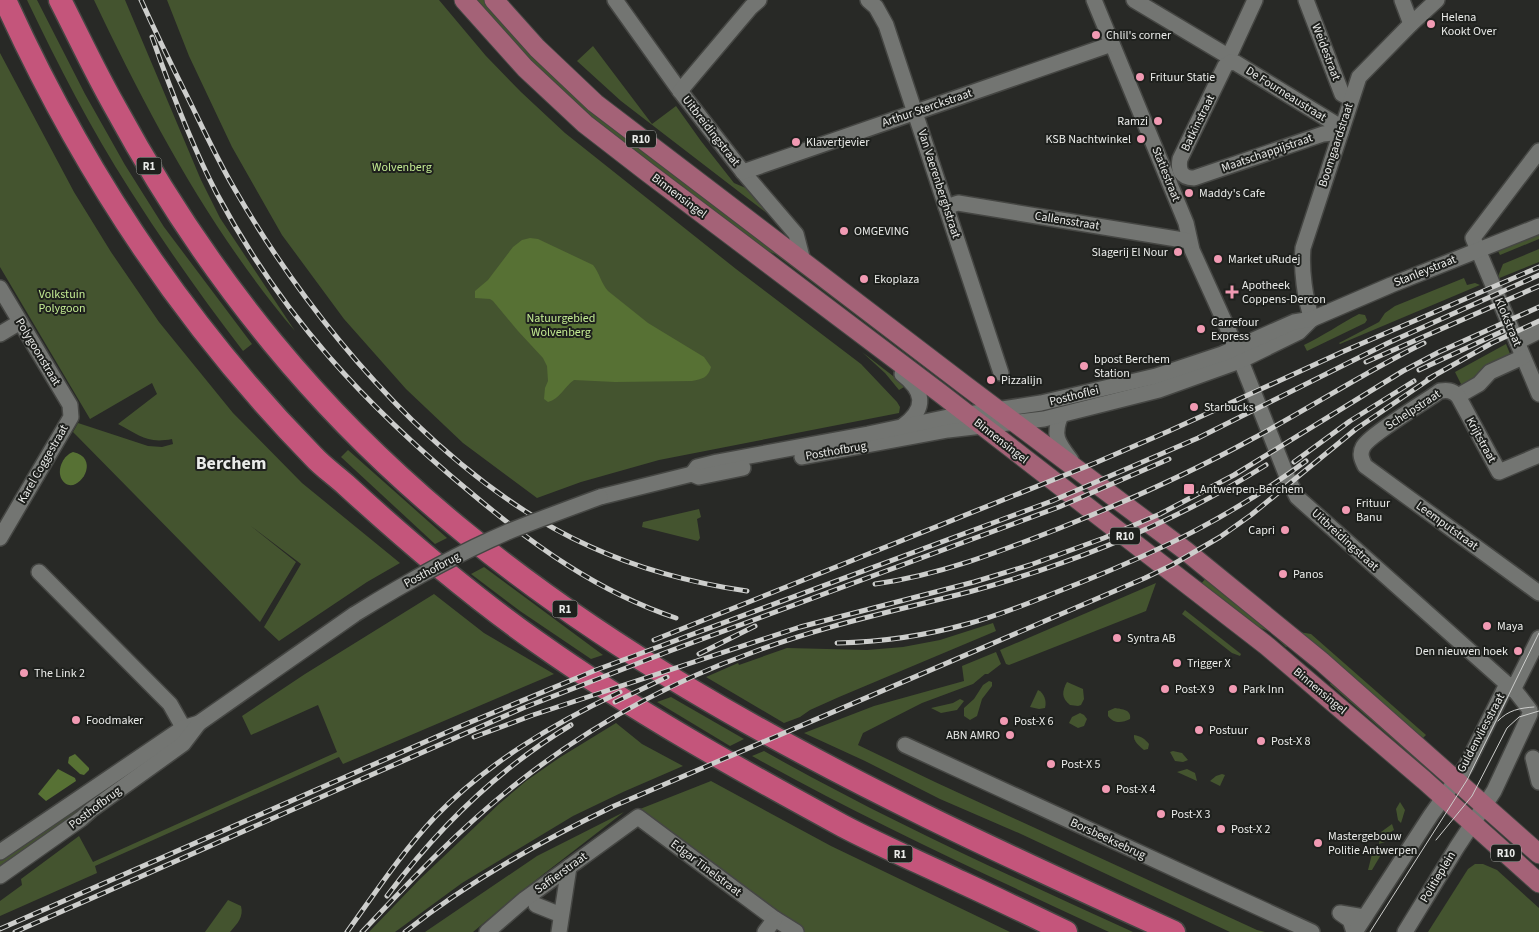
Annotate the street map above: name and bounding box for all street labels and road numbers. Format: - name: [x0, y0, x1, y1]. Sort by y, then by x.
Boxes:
- street label: Weidestraat: [1307, 21, 1345, 83]
- street label: De Fourneaustraat: [1242, 62, 1330, 126]
- street label: Arthur Sterckstraat: [880, 85, 974, 131]
- street label: Uitbreidingstraat: [678, 92, 744, 170]
- street label: Batkinstraat: [1177, 92, 1219, 154]
- street label: Boomgaardstraat: [1314, 101, 1358, 189]
- street label: Van Vaerenberghstraat: [913, 127, 965, 241]
- street label: Maatschappijstraat: [1219, 129, 1315, 177]
- road number: R10: [626, 130, 656, 148]
- street label: Statiestraat: [1147, 144, 1185, 204]
- road number: R1: [136, 158, 162, 175]
- street label: Binnensingel: [648, 170, 710, 222]
- street label: Callensstraat: [1033, 207, 1101, 235]
- street label: Stanleystraat: [1391, 251, 1459, 291]
- street label: Klokstraat: [1490, 295, 1526, 349]
- street label: Polygoonstraat: [11, 315, 65, 389]
- street label: Posthoflei: [1048, 382, 1101, 410]
- street label: Schelpstraat: [1382, 386, 1444, 434]
- street label: Binnensingel: [970, 414, 1032, 468]
- street label: Krijtstraat: [1462, 414, 1500, 466]
- street label: Karel Coggestraat: [14, 421, 72, 507]
- street label: Posthofbrug: [804, 437, 868, 465]
- street label: Leemputstraat: [1412, 498, 1482, 554]
- street label: Uitbreidingstraat: [1308, 505, 1382, 575]
- road number: R10: [1110, 528, 1140, 544]
- street label: Posthofbrug: [401, 548, 463, 592]
- road number: R1: [552, 600, 578, 618]
- street label: Binnensingel: [1290, 664, 1350, 718]
- street label: Guldenvliesstraat: [1453, 690, 1509, 776]
- street label: Posthofbrug: [65, 783, 125, 833]
- street label: Borsbeeksebrug: [1067, 814, 1149, 864]
- street label: Edgar Tinelstraat: [667, 836, 745, 900]
- road number: R10: [1491, 844, 1521, 861]
- road number: R1: [888, 846, 912, 862]
- street label: Saffierstraat: [531, 848, 591, 898]
- street label: Politieplein: [1416, 848, 1460, 906]

